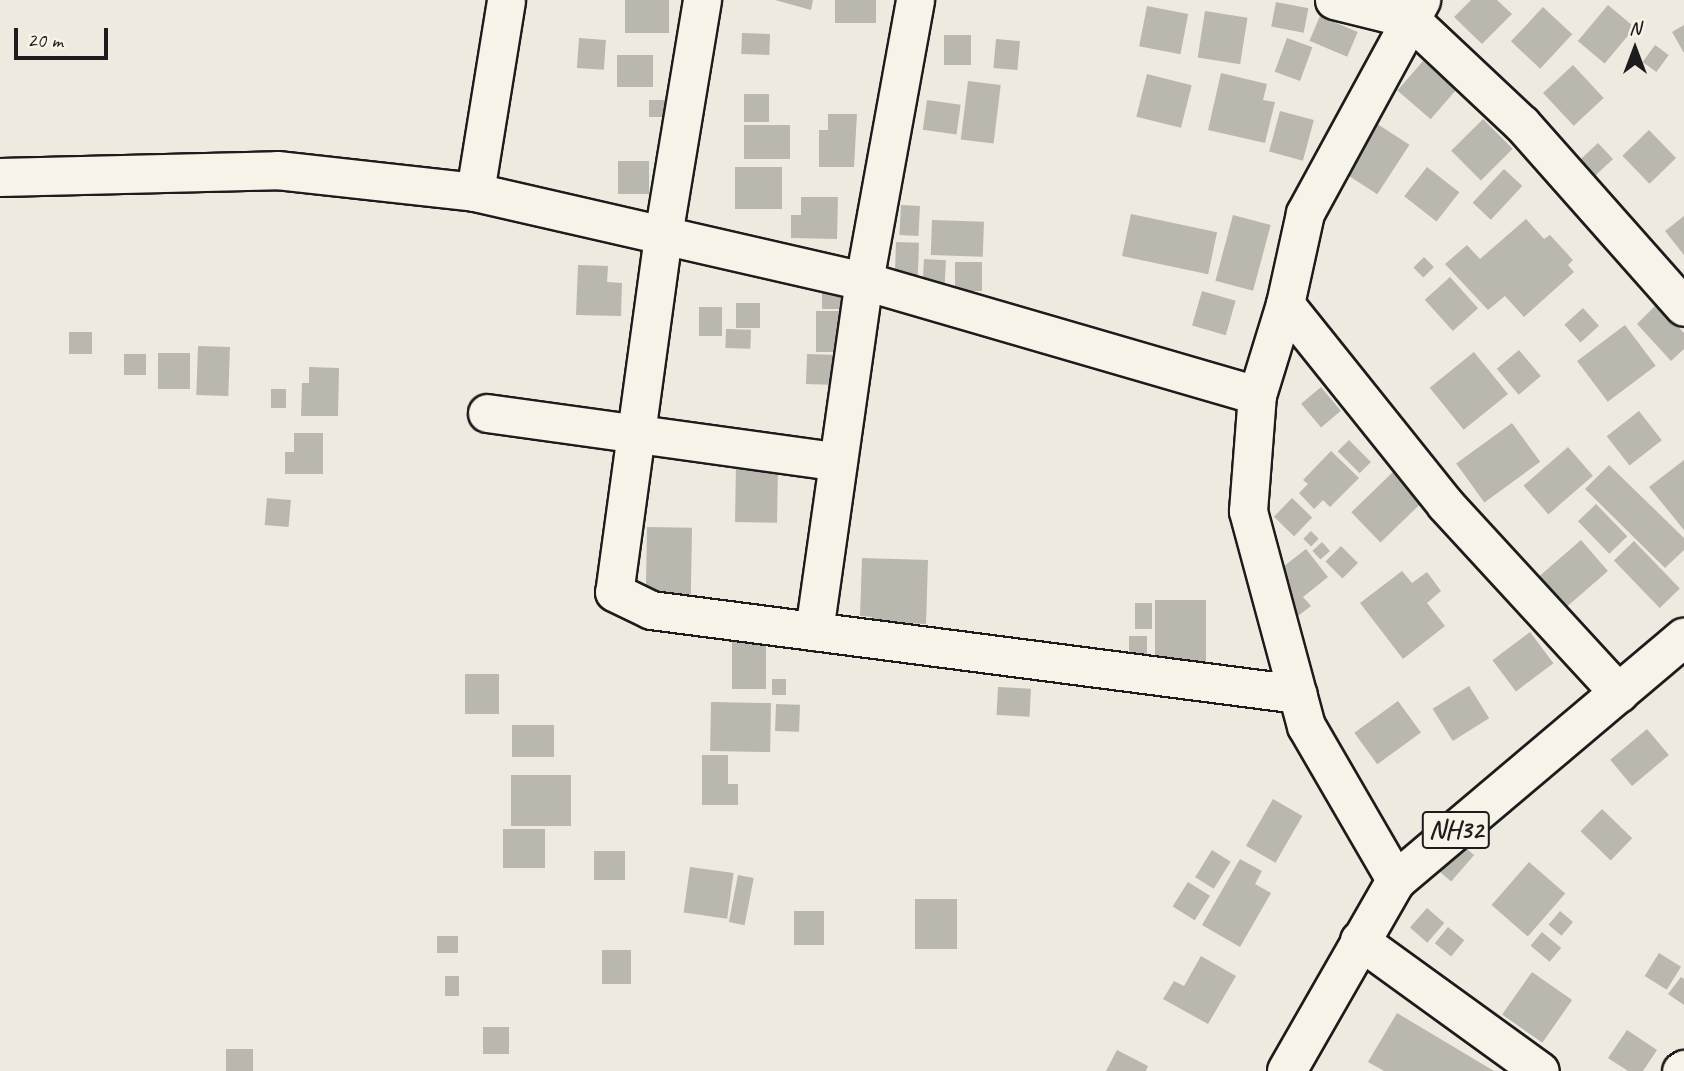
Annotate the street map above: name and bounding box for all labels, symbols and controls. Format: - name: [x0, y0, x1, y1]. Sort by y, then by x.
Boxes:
- scale bar: [18, 14, 112, 58]
- north arrow: [1600, 14, 1670, 84]
- text: N: [1629, 16, 1641, 40]
- text: 20 m: [27, 27, 63, 53]
- road number: NH32: [1421, 808, 1491, 852]

